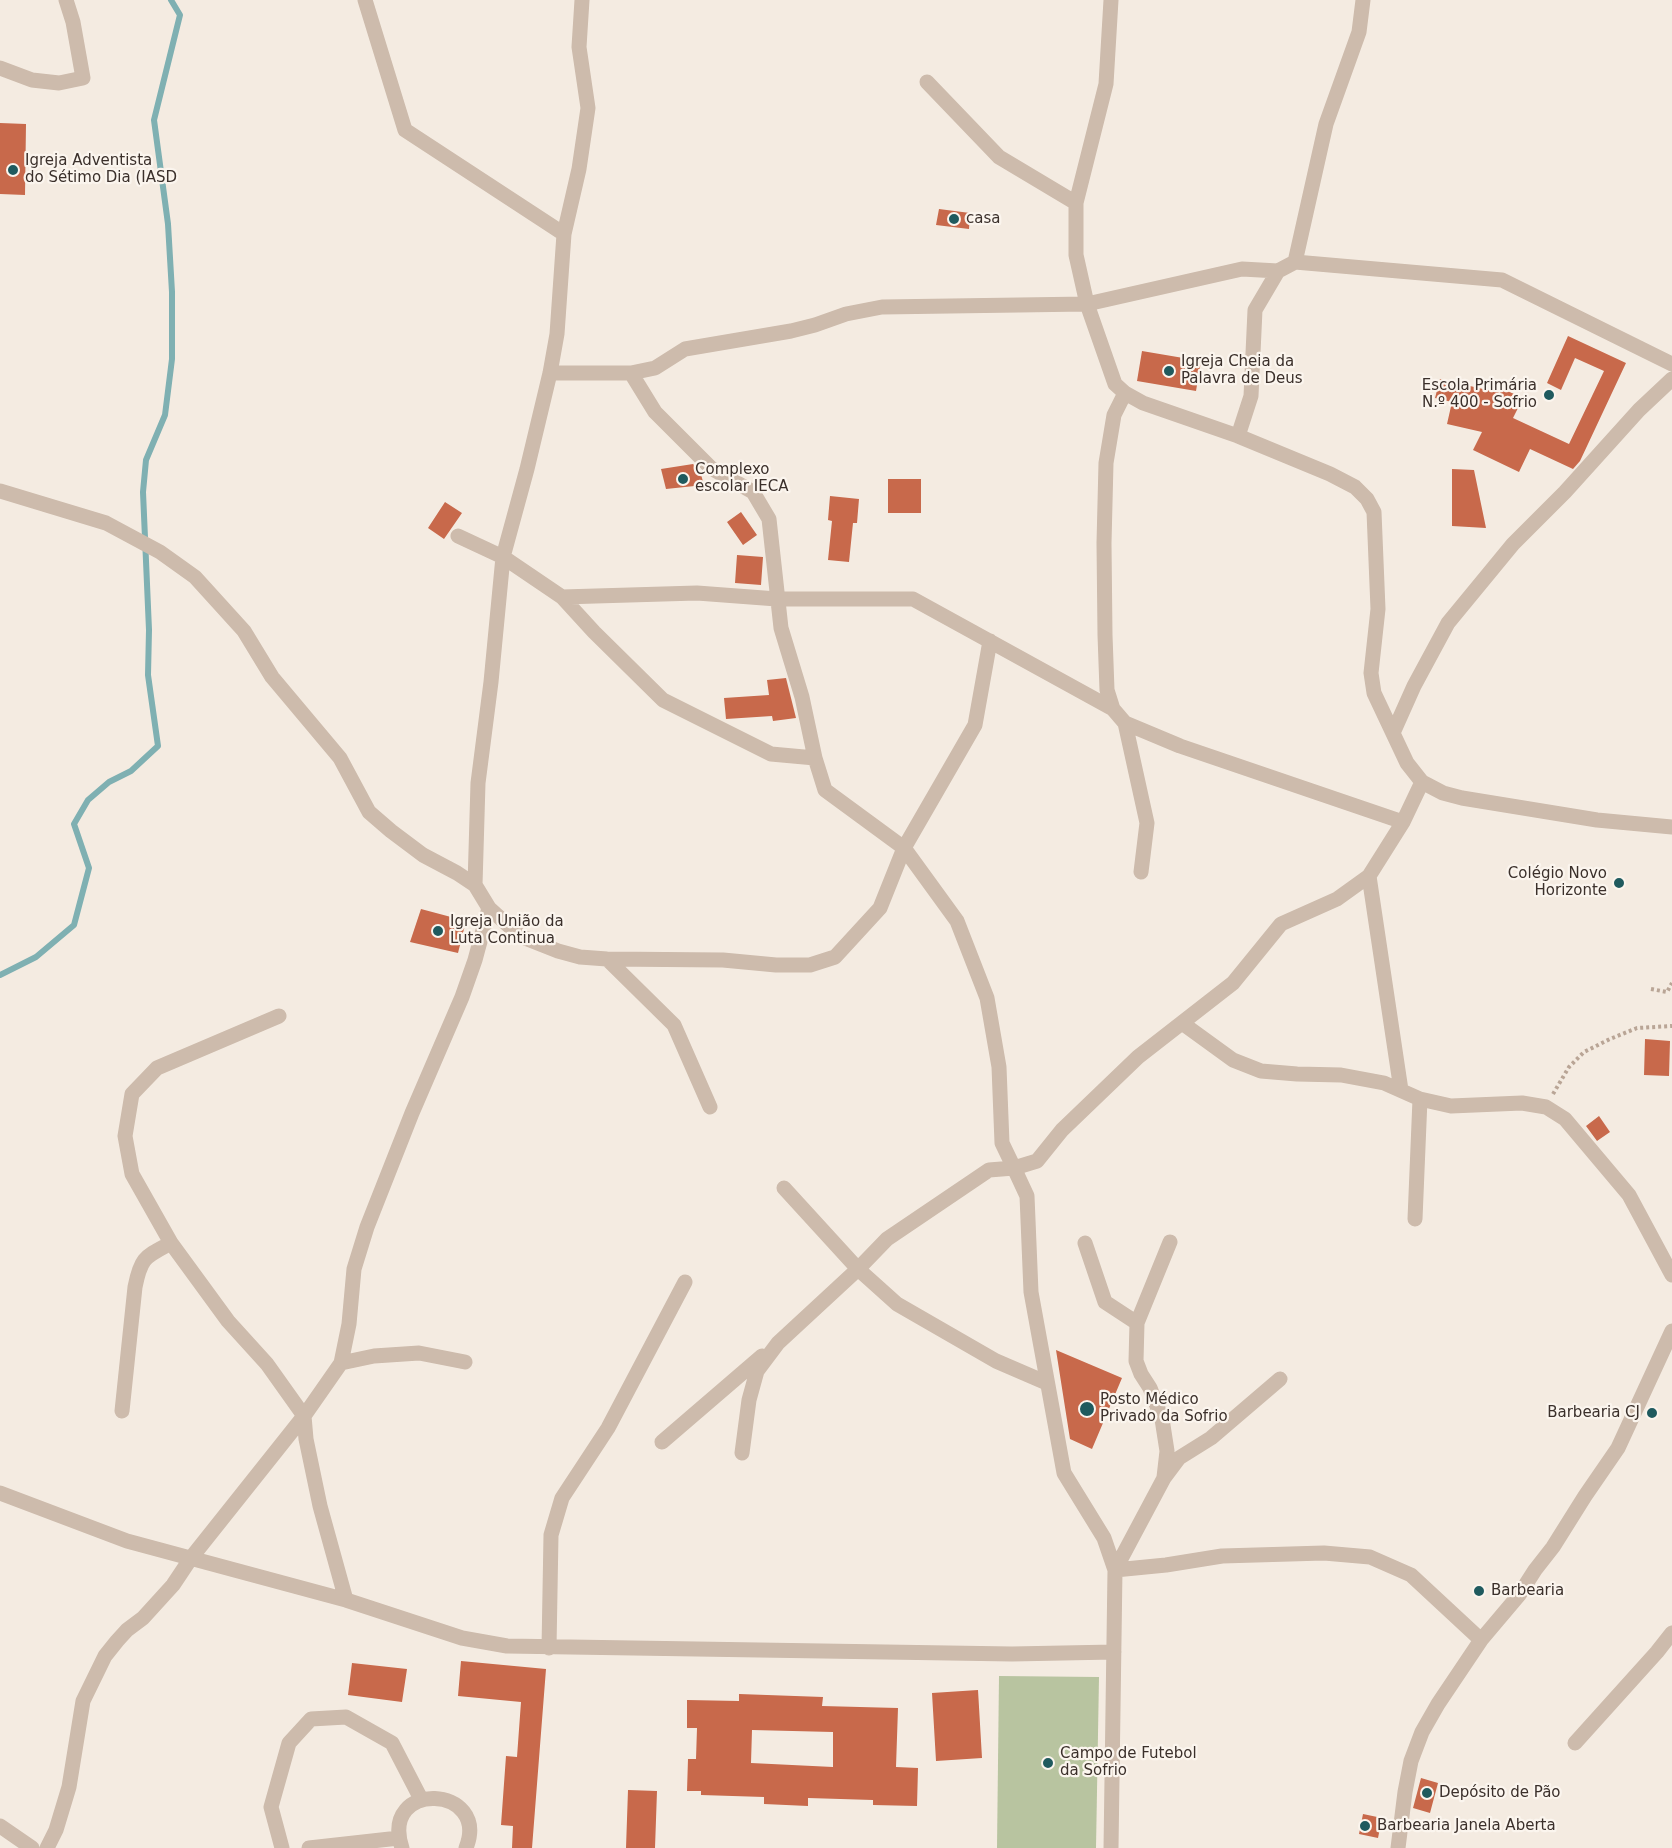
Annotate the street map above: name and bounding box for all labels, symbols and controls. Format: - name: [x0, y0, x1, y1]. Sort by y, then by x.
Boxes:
- place label: Igreja Adventista do Sétimo Dia (IASD: [25, 152, 177, 187]
- marker: Igreja Adventista do Sétimo Dia (IASD: [6, 163, 20, 177]
- place label: casa: [966, 210, 1000, 228]
- marker: casa: [947, 212, 961, 226]
- place label: Igreja Cheia da Palavra de Deus: [1181, 353, 1303, 388]
- marker: Igreja Cheia da Palavra de Deus: [1162, 364, 1176, 378]
- place label: Escola Primária N.º 400 - Sofrio: [1422, 377, 1537, 412]
- marker: Escola Primária N.º 400 - Sofrio: [1542, 388, 1556, 402]
- place label: Complexo escolar IECA: [695, 461, 788, 496]
- marker: Complexo escolar IECA: [676, 472, 690, 486]
- place label: Colégio Novo Horizonte: [1508, 865, 1607, 900]
- marker: Colégio Novo Horizonte: [1612, 876, 1626, 890]
- place label: Igreja União da Luta Continua: [450, 913, 564, 948]
- marker: Igreja União da Luta Continua: [431, 924, 445, 938]
- place label: Posto Médico Privado da Sofrio: [1100, 1391, 1228, 1426]
- marker: Posto Médico Privado da Sofrio: [1078, 1400, 1096, 1418]
- place label: Barbearia CJ: [1547, 1404, 1640, 1422]
- marker: Barbearia CJ: [1645, 1406, 1659, 1420]
- place label: Barbearia: [1491, 1582, 1564, 1600]
- marker: Barbearia: [1472, 1584, 1486, 1598]
- place label: Campo de Futebol da Sofrio: [1060, 1745, 1197, 1780]
- marker: Campo de Futebol da Sofrio: [1041, 1756, 1055, 1770]
- place label: Depósito de Pão: [1439, 1784, 1561, 1802]
- marker: Depósito de Pão: [1420, 1786, 1434, 1800]
- place label: Barbearia Janela Aberta: [1377, 1817, 1556, 1835]
- marker: Barbearia Janela Aberta: [1358, 1819, 1372, 1833]

